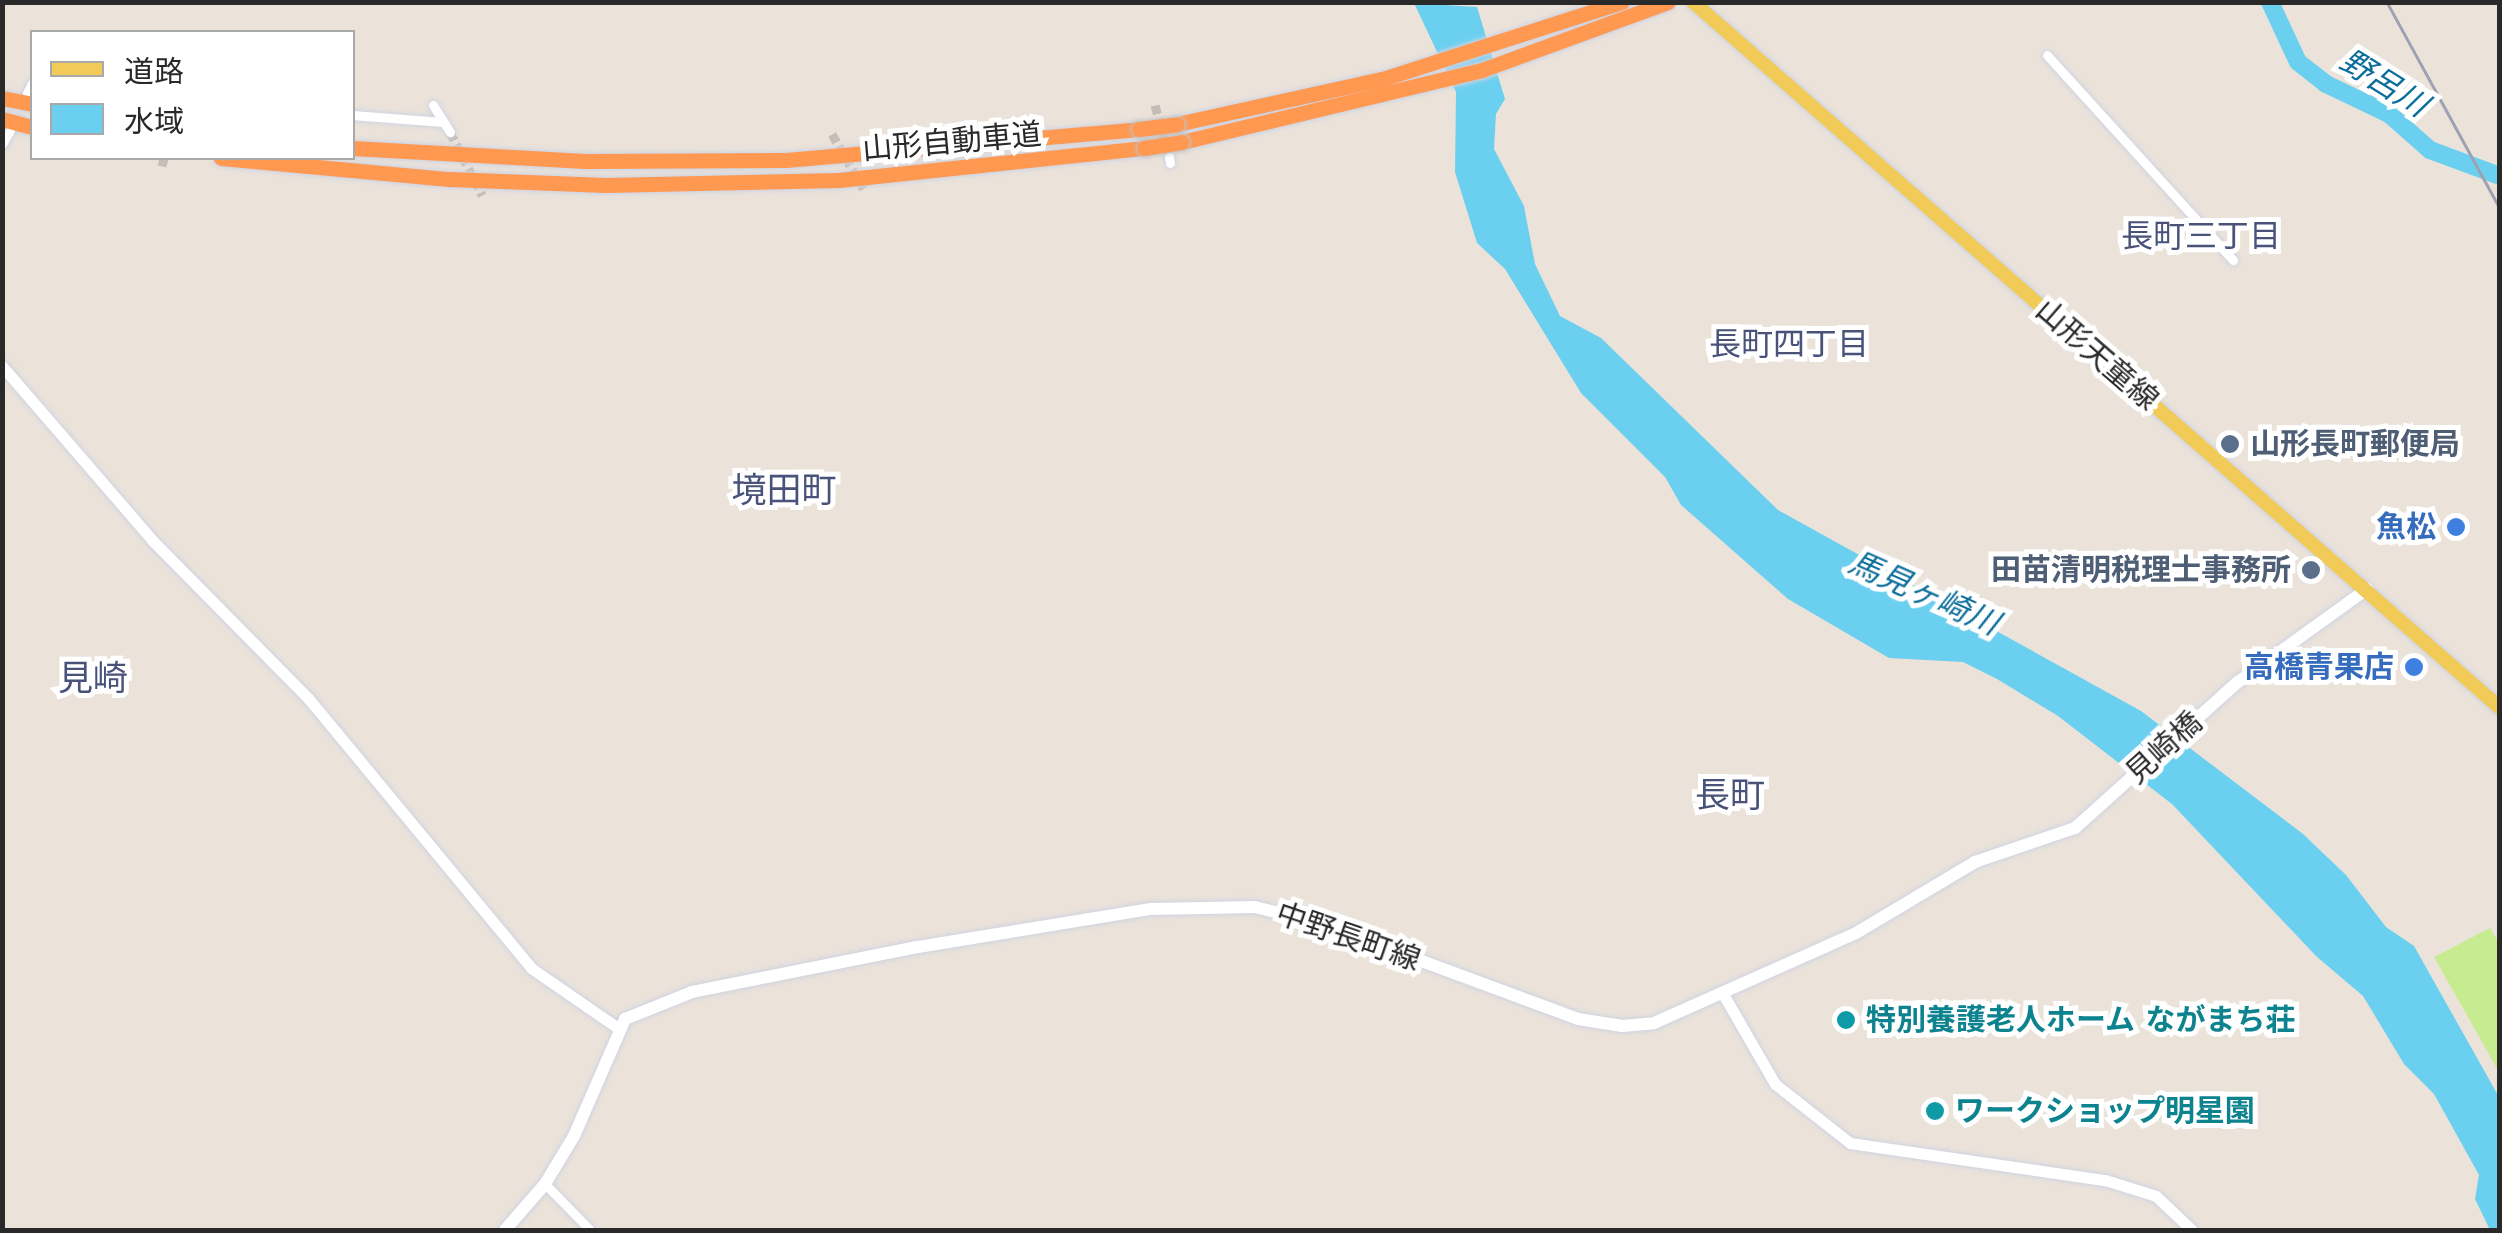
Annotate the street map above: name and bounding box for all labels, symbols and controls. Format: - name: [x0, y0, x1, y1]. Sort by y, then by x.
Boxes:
- legend: [30, 30, 355, 160]
- water label: 野呂川: [2333, 41, 2435, 125]
- text: 道路: [124, 54, 184, 89]
- text: 水域: [124, 104, 184, 139]
- street label: 山形自動車道: [861, 116, 1043, 168]
- district label: 長町三丁目: [2121, 217, 2281, 255]
- street label: 山形天童線: [2029, 292, 2165, 418]
- district label: 長町四丁目: [1709, 325, 1869, 363]
- place label: 山形長町郵便局: [2250, 426, 2460, 462]
- marker: 山形長町郵便局: [2219, 433, 2241, 455]
- district label: 境田町: [732, 469, 836, 511]
- place label: 魚松: [2376, 509, 2436, 545]
- marker: 魚松: [2445, 516, 2467, 538]
- water label: 馬見ヶ崎川: [1843, 543, 2005, 643]
- place label: 田苗清明税理士事務所: [1991, 552, 2291, 588]
- marker: 田苗清明税理士事務所: [2300, 559, 2322, 581]
- place label: 高橋青果店: [2244, 649, 2394, 685]
- marker: 高橋青果店: [2403, 656, 2425, 678]
- district label: 見崎: [58, 657, 128, 699]
- street label: 見崎橋: [2119, 705, 2209, 791]
- district label: 長町: [1695, 774, 1765, 816]
- street label: 中野長町線: [1271, 896, 1425, 978]
- place label: 特別養護老人ホーム ながまち荘: [1866, 1002, 2296, 1038]
- marker: 特別養護老人ホーム ながまち荘: [1835, 1009, 1857, 1031]
- place label: ワークショップ明星園: [1955, 1093, 2255, 1129]
- marker: ワークショップ明星園: [1924, 1100, 1946, 1122]

